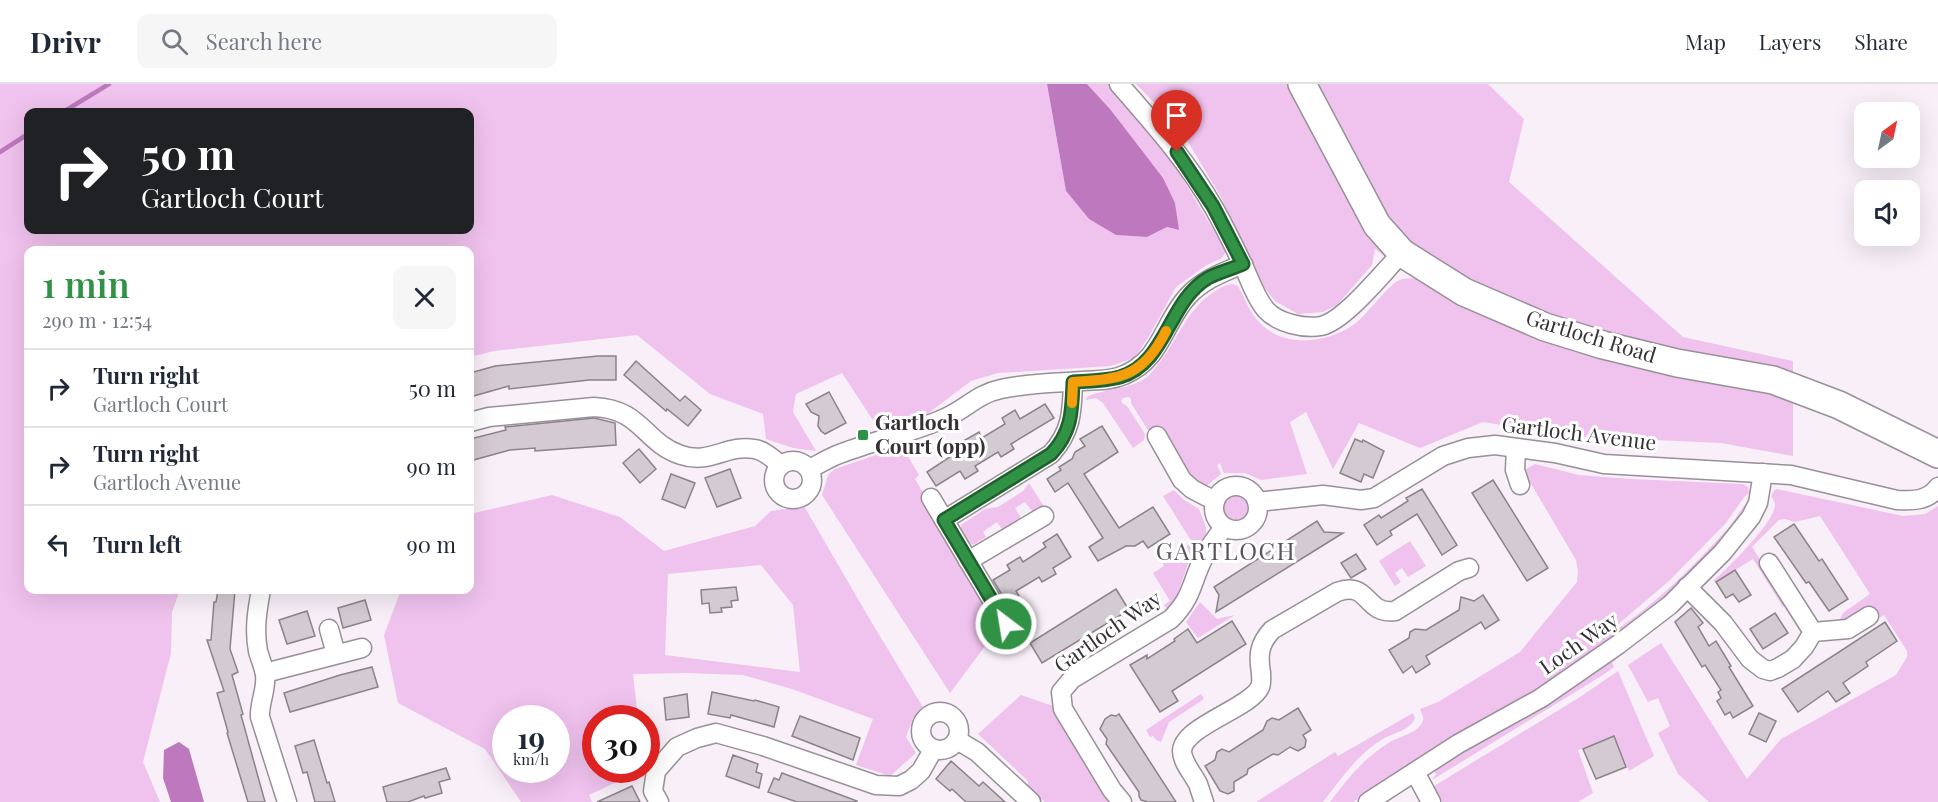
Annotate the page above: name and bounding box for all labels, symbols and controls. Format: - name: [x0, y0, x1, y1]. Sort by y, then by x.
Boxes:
- search box: [137, 14, 557, 68]
- text: Drivr: [30, 23, 101, 60]
- icon: search: [158, 25, 191, 58]
- text: Search here: [206, 26, 322, 56]
- text: Map: [1685, 27, 1726, 55]
- text: Layers: [1759, 27, 1821, 55]
- text: Share: [1854, 27, 1908, 55]
- pin: [1151, 90, 1202, 152]
- icon: arrive: [1160, 99, 1193, 132]
- north arrow: [1854, 102, 1920, 168]
- map controls: [1854, 102, 1920, 246]
- text: 50 m: [141, 125, 235, 181]
- icon: right: [42, 132, 120, 210]
- text: Gartloch Court: [141, 179, 323, 215]
- button: sound: [1854, 180, 1920, 246]
- text: 1 min: [42, 259, 130, 307]
- button: close: [393, 266, 456, 329]
- street label: Gartloch Road: [1523, 302, 1660, 368]
- text: 290 m · 12:54: [42, 306, 152, 333]
- text: Turn right: [93, 360, 199, 390]
- icon: right: [42, 372, 75, 405]
- text: 50 m: [409, 373, 456, 403]
- text: Gartloch Court: [93, 390, 228, 417]
- place label: Gartloch Court (opp): [875, 407, 986, 459]
- street label: Gartloch Avenue: [1500, 409, 1658, 455]
- marker: Gartloch Court (opp): [856, 428, 870, 442]
- text: Turn right: [93, 438, 199, 468]
- icon: right: [42, 450, 75, 483]
- text: 90 m: [407, 451, 456, 481]
- text: Gartloch Avenue: [93, 468, 241, 495]
- icon: left: [42, 528, 75, 561]
- text: Turn left: [93, 529, 182, 559]
- text: 90 m: [407, 529, 456, 559]
- district label: GARTLOCH: [1156, 534, 1296, 566]
- street label: Gartloch Way: [1048, 583, 1166, 678]
- position arrow: [974, 592, 1038, 656]
- street label: Loch Way: [1533, 605, 1623, 680]
- speed limit sign: 30: [582, 705, 660, 783]
- text: 19: [517, 717, 545, 757]
- text: km/h: [513, 749, 549, 769]

